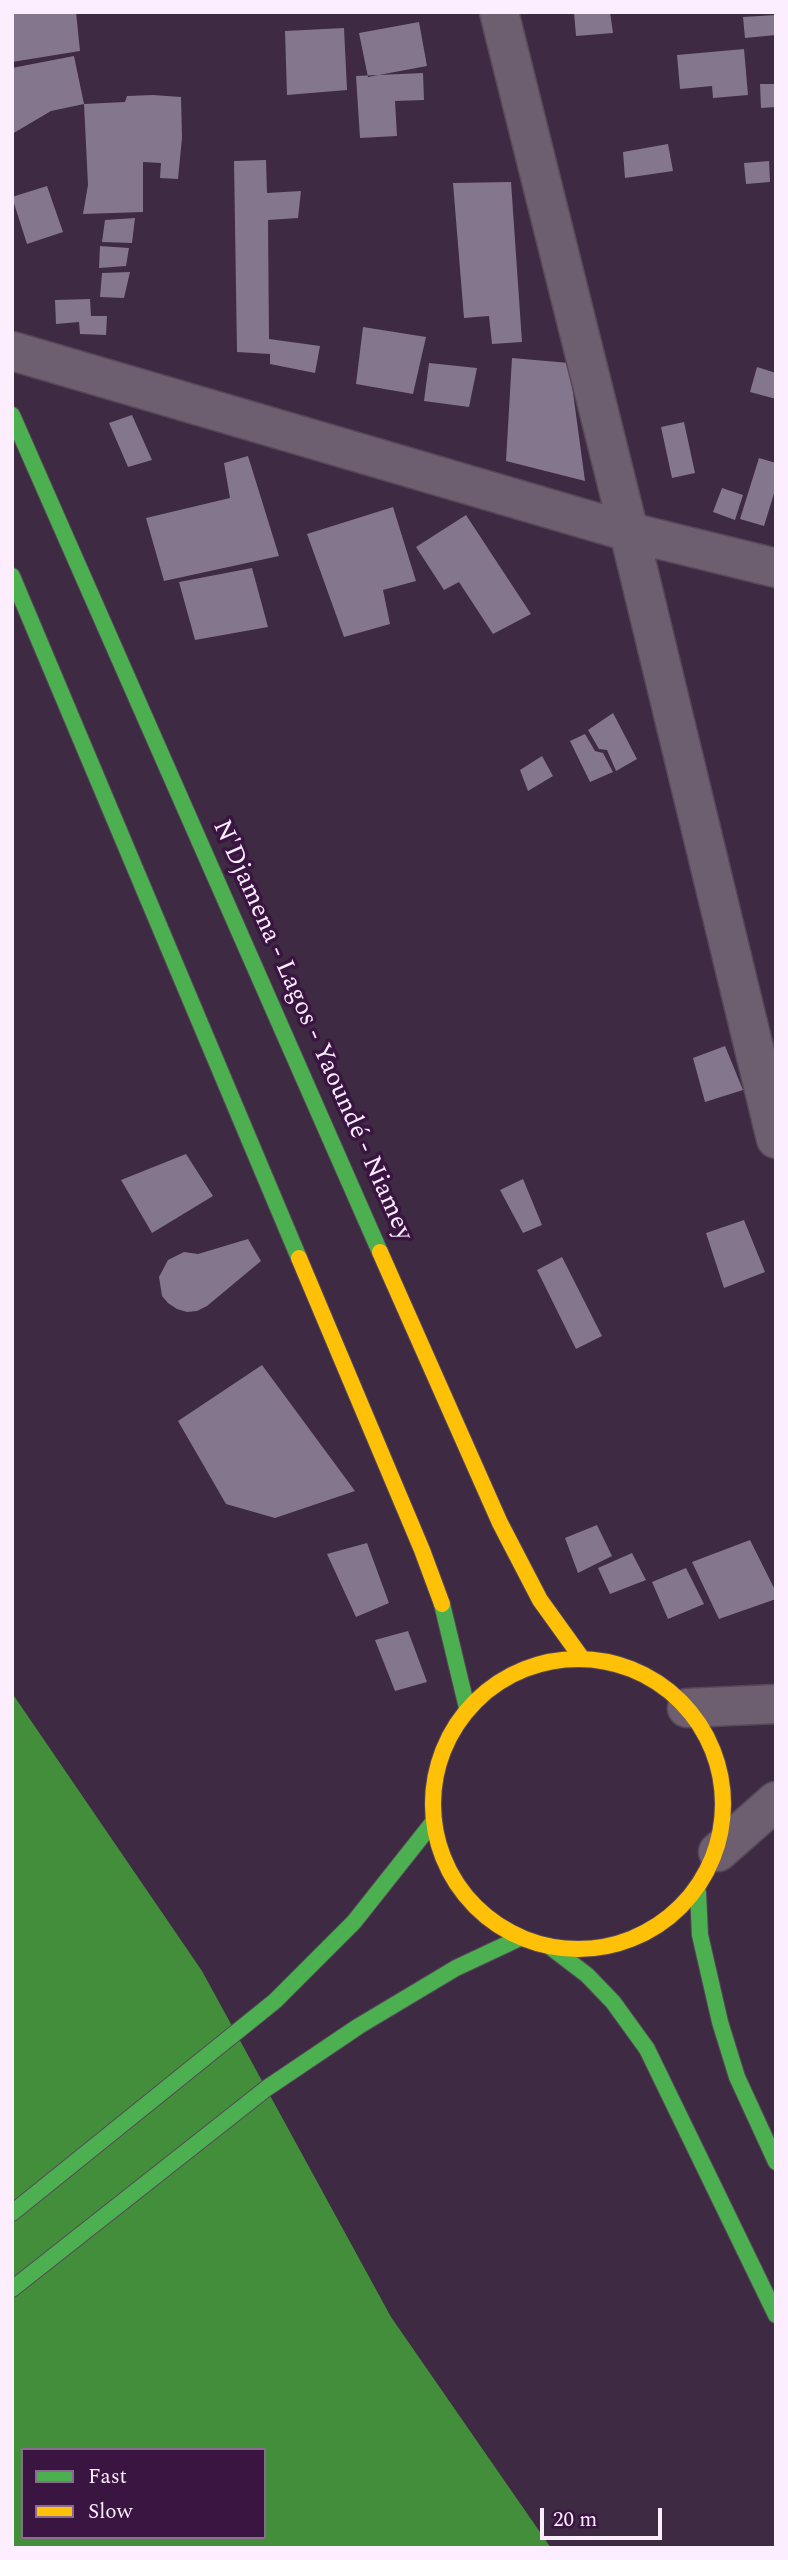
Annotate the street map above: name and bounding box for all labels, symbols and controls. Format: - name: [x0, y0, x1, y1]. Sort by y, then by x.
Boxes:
- street label: N'Djamena - Lagos - Yaoundé - Niamey: [204, 816, 418, 1246]
- legend: [21, 2448, 266, 2539]
- text: Fast: [88, 2461, 127, 2493]
- scale bar: [543, 2494, 666, 2538]
- text: Slow: [88, 2496, 132, 2528]
- text: 20 m: [553, 2504, 597, 2536]

